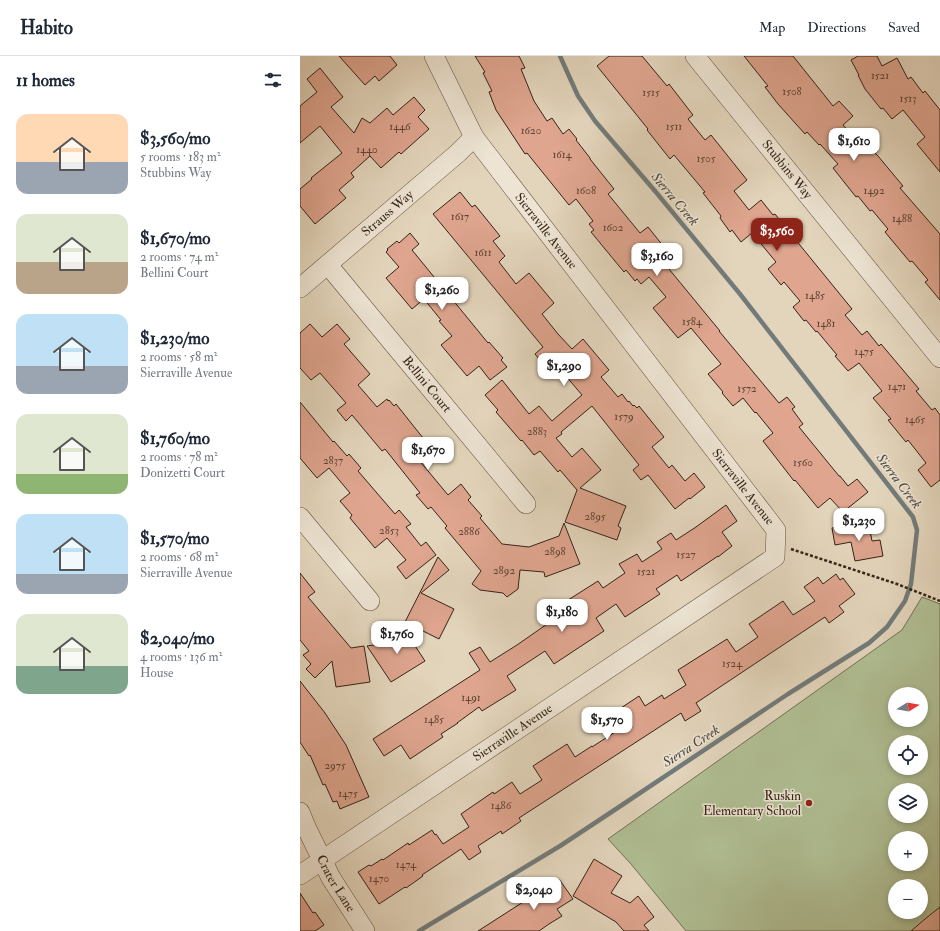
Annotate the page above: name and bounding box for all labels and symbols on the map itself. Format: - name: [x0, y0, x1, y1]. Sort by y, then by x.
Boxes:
- house number: 1521: [871, 69, 889, 82]
- house number: 1508: [782, 85, 802, 98]
- house number: 1515: [642, 86, 660, 99]
- house number: 1513: [900, 92, 916, 105]
- house number: 1446: [389, 120, 412, 133]
- house number: 1511: [666, 120, 682, 133]
- house number: 1620: [521, 124, 542, 137]
- pin: $1,610: [821, 128, 887, 162]
- street label: Stubbins Way: [758, 137, 816, 203]
- house number: 1440: [356, 143, 378, 156]
- house number: 1614: [552, 148, 573, 161]
- house number: 1505: [696, 152, 716, 165]
- water label: Sierra Creek: [647, 168, 703, 229]
- house number: 1608: [576, 184, 596, 197]
- house number: 1492: [863, 184, 885, 197]
- street label: Strauss Way: [358, 187, 417, 240]
- street label: Sierraville Avenue: [511, 190, 581, 273]
- house number: 1617: [451, 210, 469, 223]
- house number: 1488: [892, 212, 912, 225]
- pin: $3,560: [744, 218, 810, 252]
- house number: 1602: [603, 221, 624, 234]
- pin: $3,160: [624, 243, 690, 277]
- house number: 1611: [474, 246, 492, 259]
- pin: $1,260: [409, 277, 475, 311]
- house number: 1485: [805, 289, 825, 302]
- house number: 1584: [682, 315, 703, 328]
- house number: 1481: [817, 317, 836, 330]
- house number: 1475: [854, 345, 874, 358]
- street label: Bellini Court: [399, 353, 455, 416]
- pin: $1,290: [531, 353, 597, 387]
- house number: 1471: [888, 380, 906, 393]
- house number: 1572: [737, 382, 757, 395]
- house number: 1579: [614, 410, 634, 423]
- house number: 1465: [905, 413, 925, 426]
- house number: 2883: [527, 425, 547, 438]
- pin: $1,670: [395, 437, 461, 471]
- street label: Sierraville Avenue: [708, 446, 778, 529]
- water label: Sierra Creek: [872, 449, 925, 512]
- house number: 2837: [323, 454, 343, 467]
- house number: 1560: [793, 456, 813, 469]
- pin: $1,230: [826, 508, 892, 542]
- house number: 2895: [584, 510, 606, 523]
- house number: 2853: [379, 524, 399, 537]
- house number: 2886: [458, 525, 481, 538]
- house number: 2898: [544, 545, 566, 558]
- house number: 1527: [676, 548, 696, 561]
- house number: 2892: [493, 564, 515, 577]
- house number: 1521: [637, 565, 655, 578]
- pin: $1,180: [529, 599, 595, 633]
- pin: $1,760: [364, 621, 430, 655]
- house number: 1524: [722, 657, 743, 670]
- north arrow: [888, 687, 928, 727]
- house number: 1491: [461, 691, 481, 704]
- street label: Sierraville Avenue: [470, 700, 556, 765]
- pin: $1,570: [574, 707, 640, 741]
- house number: 1485: [424, 713, 444, 726]
- water label: Sierra Creek: [658, 721, 723, 771]
- house number: 2975: [324, 759, 346, 772]
- house number: 1475: [338, 787, 358, 800]
- place label: Ruskin Elementary School: [703, 788, 802, 820]
- marker: Ruskin Elementary School: [804, 798, 814, 808]
- house number: 1486: [491, 799, 513, 812]
- street label: Crater Lane: [313, 852, 359, 916]
- house number: 1474: [396, 858, 417, 871]
- house number: 1470: [369, 872, 389, 885]
- pin: $2,040: [501, 877, 567, 911]

